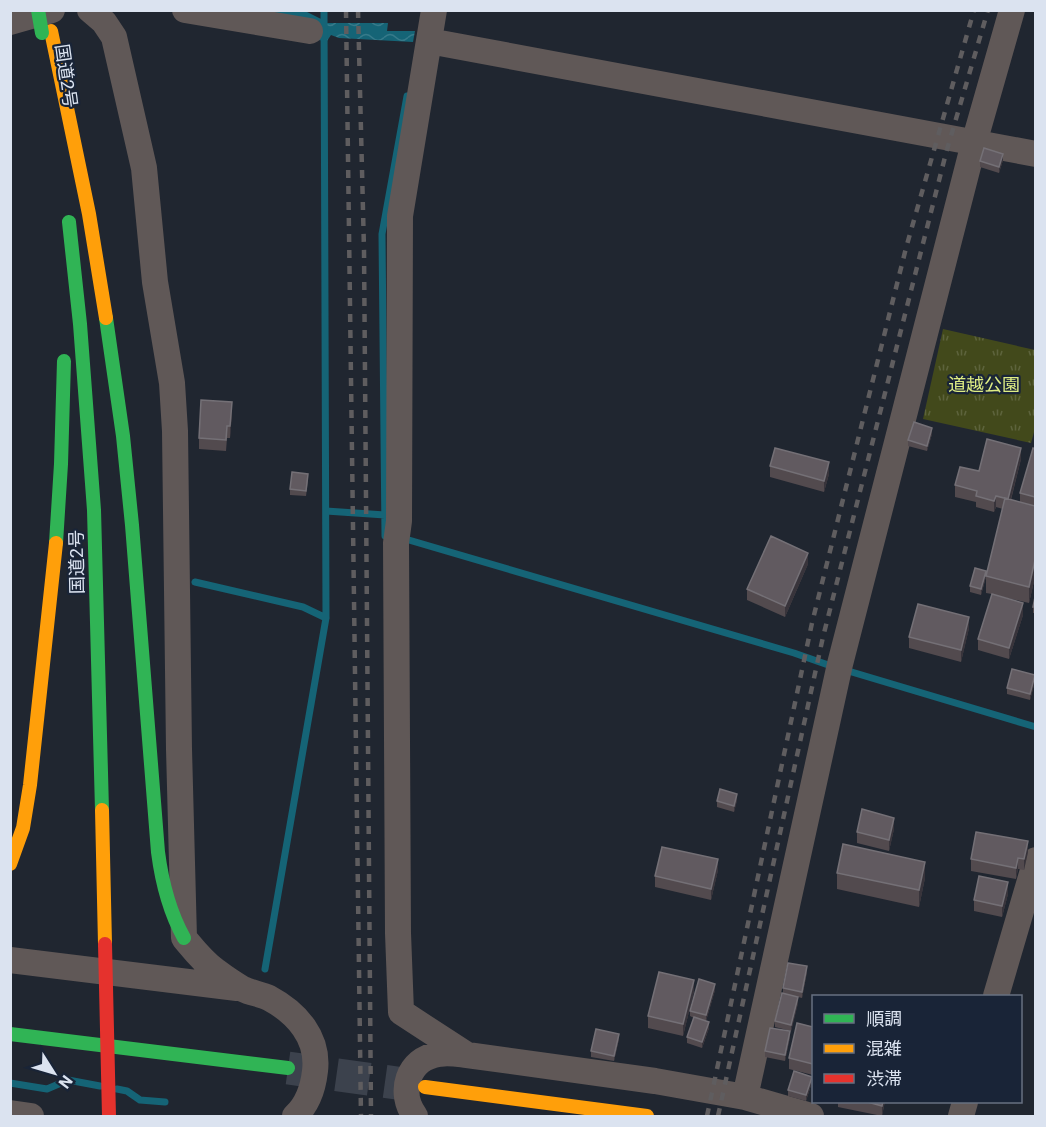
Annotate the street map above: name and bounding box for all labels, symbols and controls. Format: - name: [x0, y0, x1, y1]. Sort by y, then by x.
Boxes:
- street label: 国道2号: [52, 43, 81, 109]
- park label: 道越公園: [948, 374, 1020, 395]
- street label: 国道2号: [65, 530, 88, 594]
- legend: [812, 995, 1022, 1103]
- text: 順調: [866, 1008, 902, 1029]
- text: 混雑: [866, 1038, 902, 1059]
- north arrow: [24, 1043, 84, 1103]
- text: 渋滞: [866, 1068, 902, 1089]
- text: N: [55, 1071, 77, 1092]

